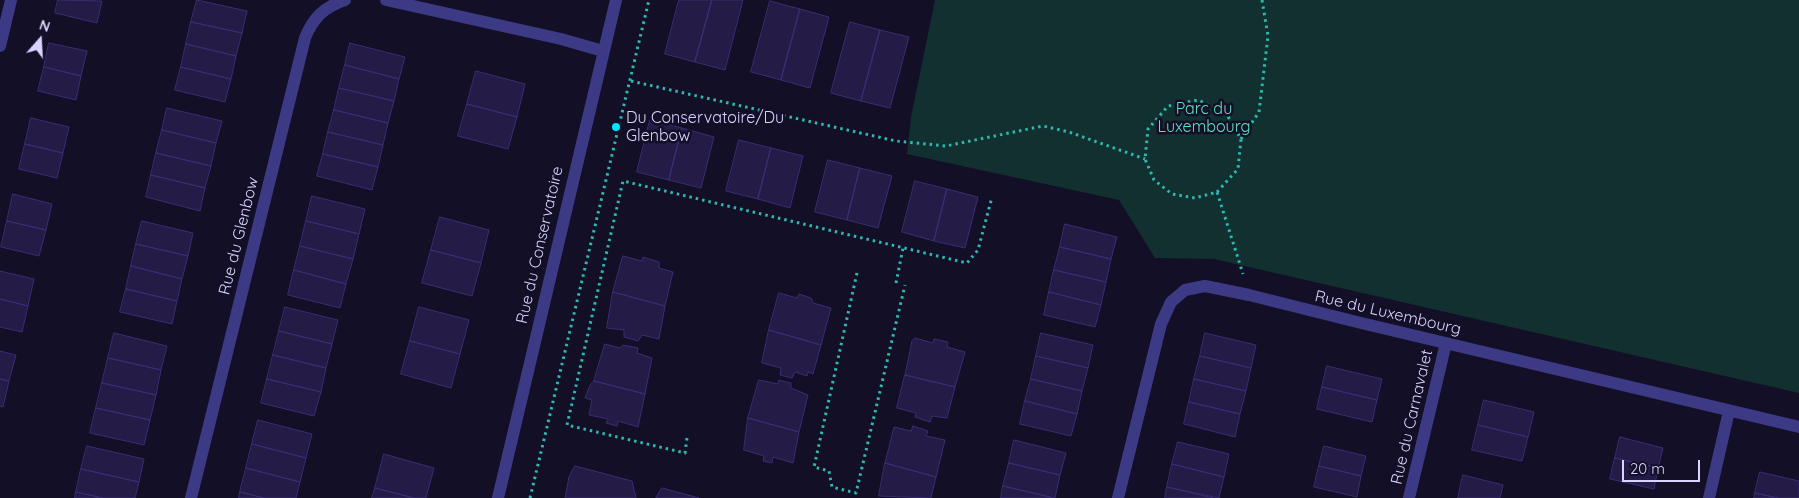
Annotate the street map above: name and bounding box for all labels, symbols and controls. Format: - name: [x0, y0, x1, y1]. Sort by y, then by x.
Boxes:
- north arrow: [15, 15, 65, 65]
- text: N: [37, 16, 53, 36]
- park label: Parc du Luxembourg: [1157, 99, 1251, 137]
- place label: Du Conservatoire/Du Glenbow: [626, 108, 784, 146]
- marker: Du Conservatoire/Du Glenbow: [610, 121, 622, 133]
- street label: Rue du Conservatoire: [513, 165, 567, 325]
- street label: Rue du Glenbow: [215, 175, 263, 297]
- street label: Rue du Luxembourg: [1313, 287, 1463, 339]
- street label: Rue du Carnavalet: [1387, 348, 1437, 486]
- scale bar: [1624, 450, 1702, 482]
- text: 20 m: [1630, 459, 1665, 478]

